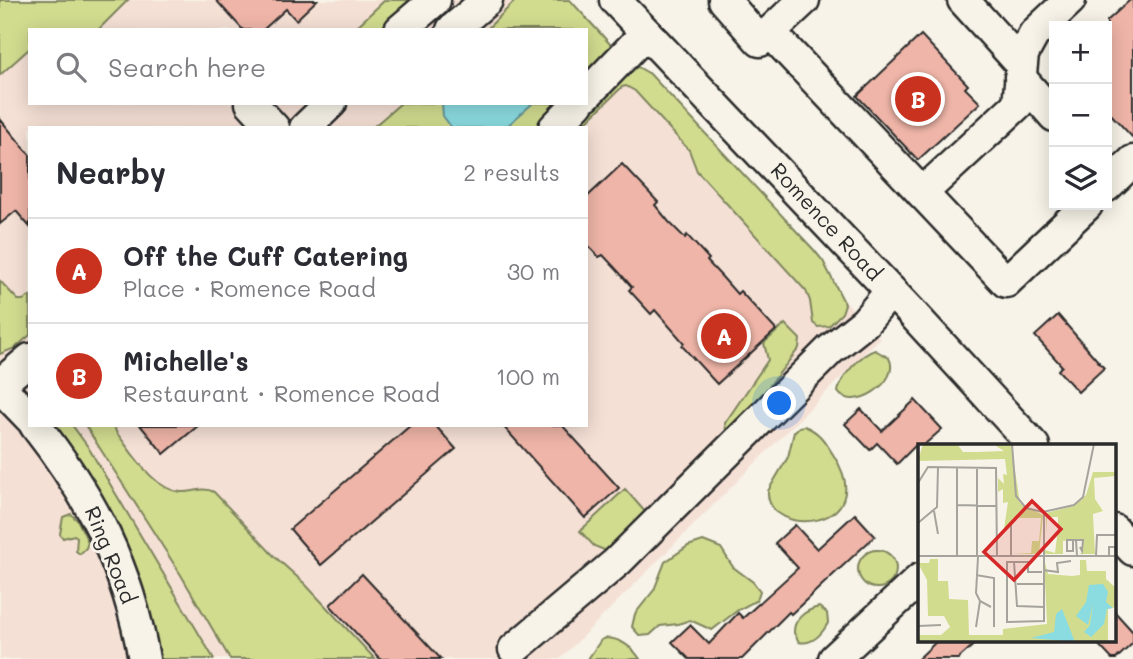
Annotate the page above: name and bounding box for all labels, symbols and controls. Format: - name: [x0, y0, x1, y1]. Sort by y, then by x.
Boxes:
- map controls: [1049, 21, 1112, 210]
- button: +: [1049, 21, 1112, 84]
- search box: [28, 28, 588, 105]
- icon: search: [52, 48, 90, 86]
- text: Search here: [108, 50, 266, 84]
- pin: B: [895, 73, 941, 125]
- button: −: [1049, 84, 1112, 147]
- button: layers: [1049, 147, 1112, 210]
- text: Nearby: [56, 152, 166, 192]
- street label: Romence Road: [766, 156, 889, 286]
- text: 2 results: [463, 157, 560, 187]
- text: Off the Cuff Catering: [123, 239, 408, 273]
- text: A: [71, 256, 87, 286]
- text: 30 m: [507, 256, 560, 286]
- text: Place · Romence Road: [123, 273, 376, 303]
- pin: A: [701, 310, 747, 362]
- text: Michelle's: [123, 344, 249, 378]
- text: B: [71, 361, 87, 391]
- text: 100 m: [496, 361, 560, 391]
- text: Restaurant · Romence Road: [123, 378, 440, 408]
- your location: [762, 386, 796, 420]
- inset map: [918, 444, 1116, 642]
- street label: Ring Road: [80, 502, 143, 607]

